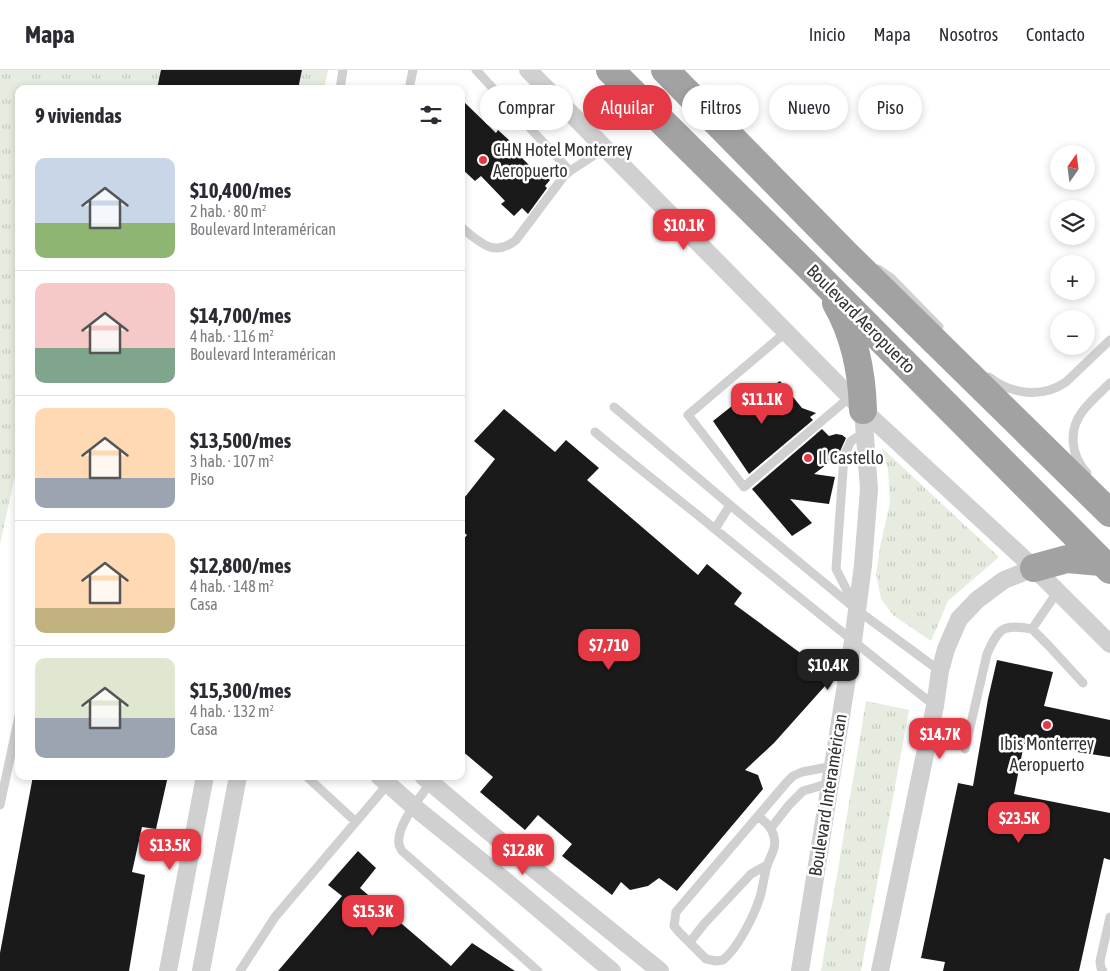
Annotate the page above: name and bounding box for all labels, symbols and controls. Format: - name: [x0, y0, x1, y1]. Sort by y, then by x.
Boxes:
- text: Mapa: [25, 21, 75, 48]
- text: Inicio: [809, 24, 845, 45]
- text: Mapa: [873, 24, 911, 45]
- text: Nosotros: [939, 24, 998, 45]
- text: Contacto: [1026, 24, 1085, 45]
- chip: Comprar: [480, 85, 573, 130]
- chip: Alquilar: [583, 85, 672, 130]
- chip: Filtros: [682, 85, 759, 130]
- chip: Nuevo: [769, 85, 848, 130]
- chip: Piso: [858, 85, 922, 130]
- icon: filters: [417, 101, 445, 129]
- text: 9 viviendas: [35, 103, 122, 127]
- place label: CHN Hotel Monterrey Aeropuerto: [493, 139, 632, 181]
- north arrow: [1050, 145, 1095, 190]
- map controls: [1050, 145, 1095, 355]
- marker: CHN Hotel Monterrey Aeropuerto: [477, 154, 489, 166]
- icon: home: [75, 178, 135, 238]
- text: $10,400/mes: [190, 178, 291, 202]
- button: layers: [1050, 200, 1095, 245]
- text: 2 hab. · 80 m²: [190, 202, 266, 220]
- pin: $10.1K: [643, 208, 725, 251]
- text: $10.1K: [664, 216, 704, 234]
- text: Boulevard Interamérican: [190, 220, 336, 238]
- button: +: [1050, 255, 1095, 300]
- street label: Boulevard Aeropuerto: [803, 260, 920, 377]
- icon: home: [75, 303, 135, 363]
- text: $14,700/mes: [190, 303, 291, 327]
- button: −: [1050, 310, 1095, 355]
- text: 4 hab. · 116 m²: [190, 327, 274, 345]
- text: Boulevard Interamérican: [190, 345, 336, 363]
- pin: $11.1K: [721, 382, 803, 425]
- text: $11.1K: [742, 390, 782, 408]
- icon: home: [75, 428, 135, 488]
- text: $13,500/mes: [190, 428, 291, 452]
- place label: Il Castello: [818, 447, 884, 468]
- text: 3 hab. · 107 m²: [190, 452, 274, 470]
- marker: Il Castello: [802, 452, 814, 464]
- text: Piso: [190, 470, 214, 488]
- icon: home: [75, 553, 135, 613]
- text: $12,800/mes: [190, 553, 291, 577]
- text: 4 hab. · 148 m²: [190, 577, 274, 595]
- text: Casa: [190, 595, 218, 613]
- pin: $7,710: [568, 628, 650, 671]
- text: $7,710: [589, 636, 629, 654]
- pin: $10.4K: [787, 648, 869, 691]
- text: $10.4K: [808, 656, 848, 674]
- icon: home: [75, 678, 135, 738]
- text: $15,300/mes: [190, 678, 291, 702]
- text: 4 hab. · 132 m²: [190, 702, 274, 720]
- street label: Boulevard Interamérican: [804, 712, 851, 878]
- pin: $14.7K: [899, 718, 981, 760]
- marker: Ibis Monterrey Aeropuerto: [1041, 719, 1053, 731]
- text: Casa: [190, 720, 218, 738]
- text: $14.7K: [920, 725, 960, 743]
- place label: Ibis Monterrey Aeropuerto: [1000, 733, 1094, 775]
- pin: $23.5K: [978, 802, 1060, 844]
- text: $23.5K: [999, 809, 1039, 827]
- pin: $13.5K: [129, 828, 211, 871]
- pin: $12.8K: [482, 834, 564, 876]
- text: $13.5K: [150, 836, 190, 854]
- text: $12.8K: [503, 841, 543, 859]
- pin: $15.3K: [332, 894, 414, 937]
- text: $15.3K: [353, 902, 393, 920]

